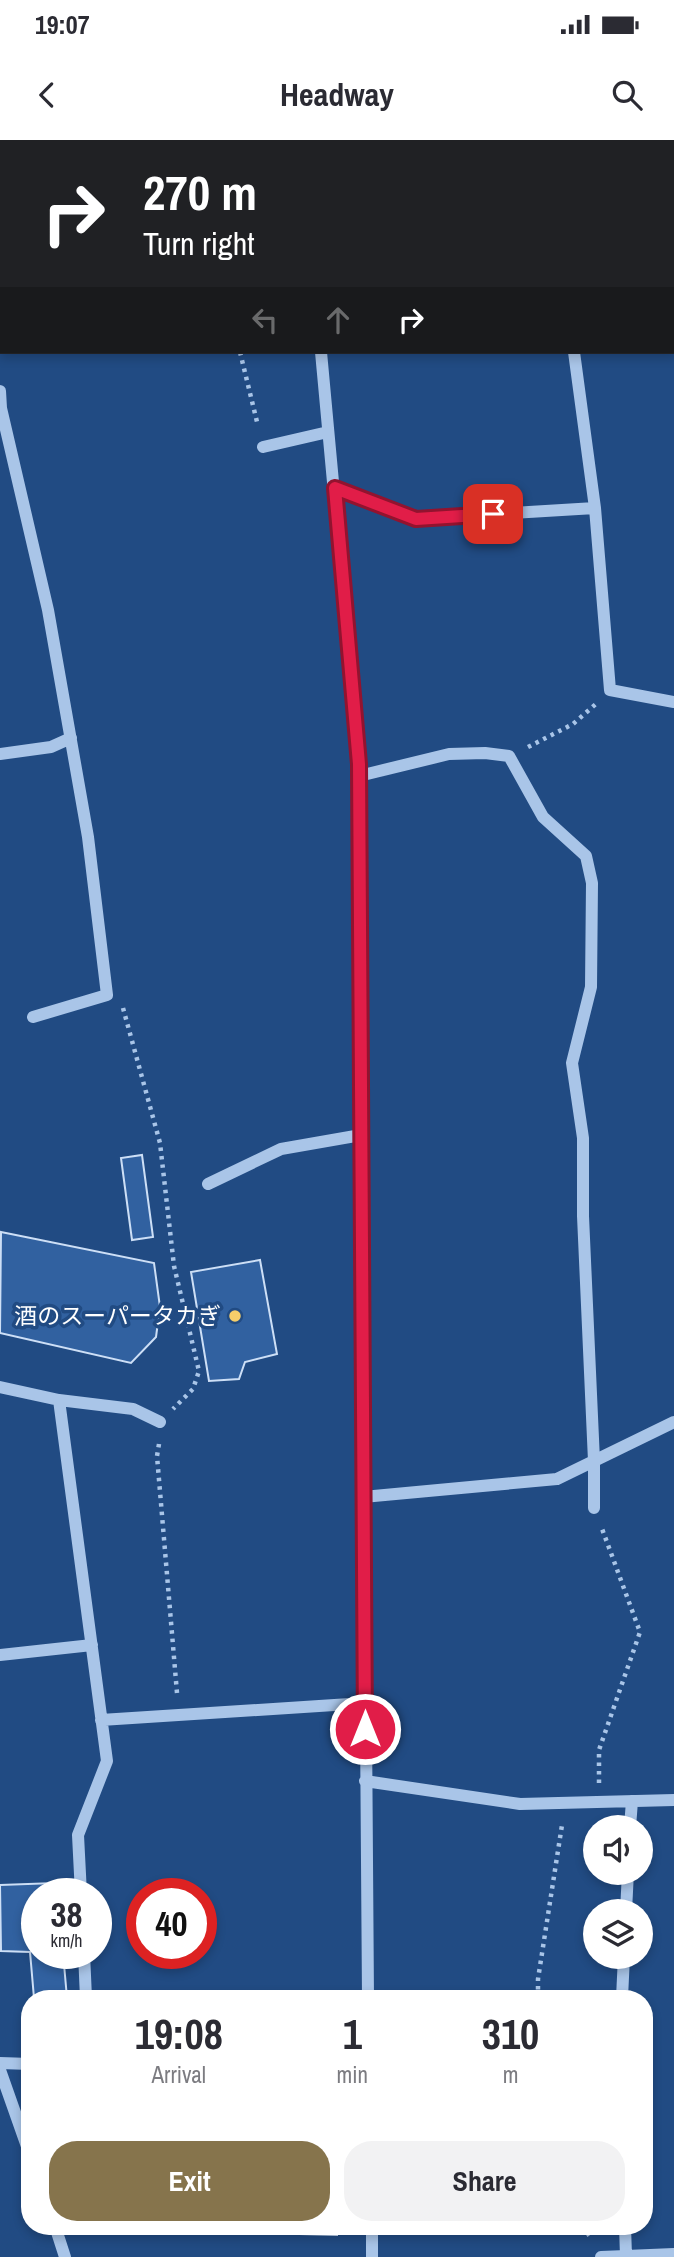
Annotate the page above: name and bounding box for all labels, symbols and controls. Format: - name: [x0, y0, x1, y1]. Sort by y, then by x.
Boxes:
- text: 19:07: [35, 7, 90, 42]
- text: Headway: [280, 73, 394, 116]
- icon: back: [28, 76, 66, 114]
- icon: search: [608, 76, 646, 114]
- text: 270 m: [143, 159, 257, 225]
- icon: right: [28, 168, 119, 259]
- text: Turn right: [143, 222, 255, 265]
- icon: left: [246, 301, 284, 339]
- icon: ahead: [319, 301, 357, 339]
- icon: right: [392, 301, 430, 339]
- pin: [463, 484, 523, 544]
- icon: arrive: [474, 495, 512, 533]
- place label: 酒のスーパータカぎ: [14, 1300, 221, 1331]
- marker: 酒のスーパータカぎ: [227, 1308, 243, 1324]
- position arrow: [328, 1692, 402, 1766]
- map controls: [583, 1815, 653, 1969]
- button: sound: [583, 1815, 653, 1885]
- speed limit sign: 40: [126, 1878, 217, 1969]
- text: 38: [51, 1891, 82, 1938]
- button: layers: [583, 1899, 653, 1969]
- text: km/h: [51, 1928, 83, 1953]
- text: 19:08: [135, 2006, 223, 2062]
- text: 1: [343, 2006, 362, 2062]
- text: 310: [482, 2006, 539, 2062]
- text: Arrival: [152, 2059, 206, 2090]
- text: min: [337, 2059, 368, 2090]
- text: m: [503, 2059, 518, 2090]
- button: Exit: [49, 2141, 330, 2221]
- button: Share: [344, 2141, 625, 2221]

